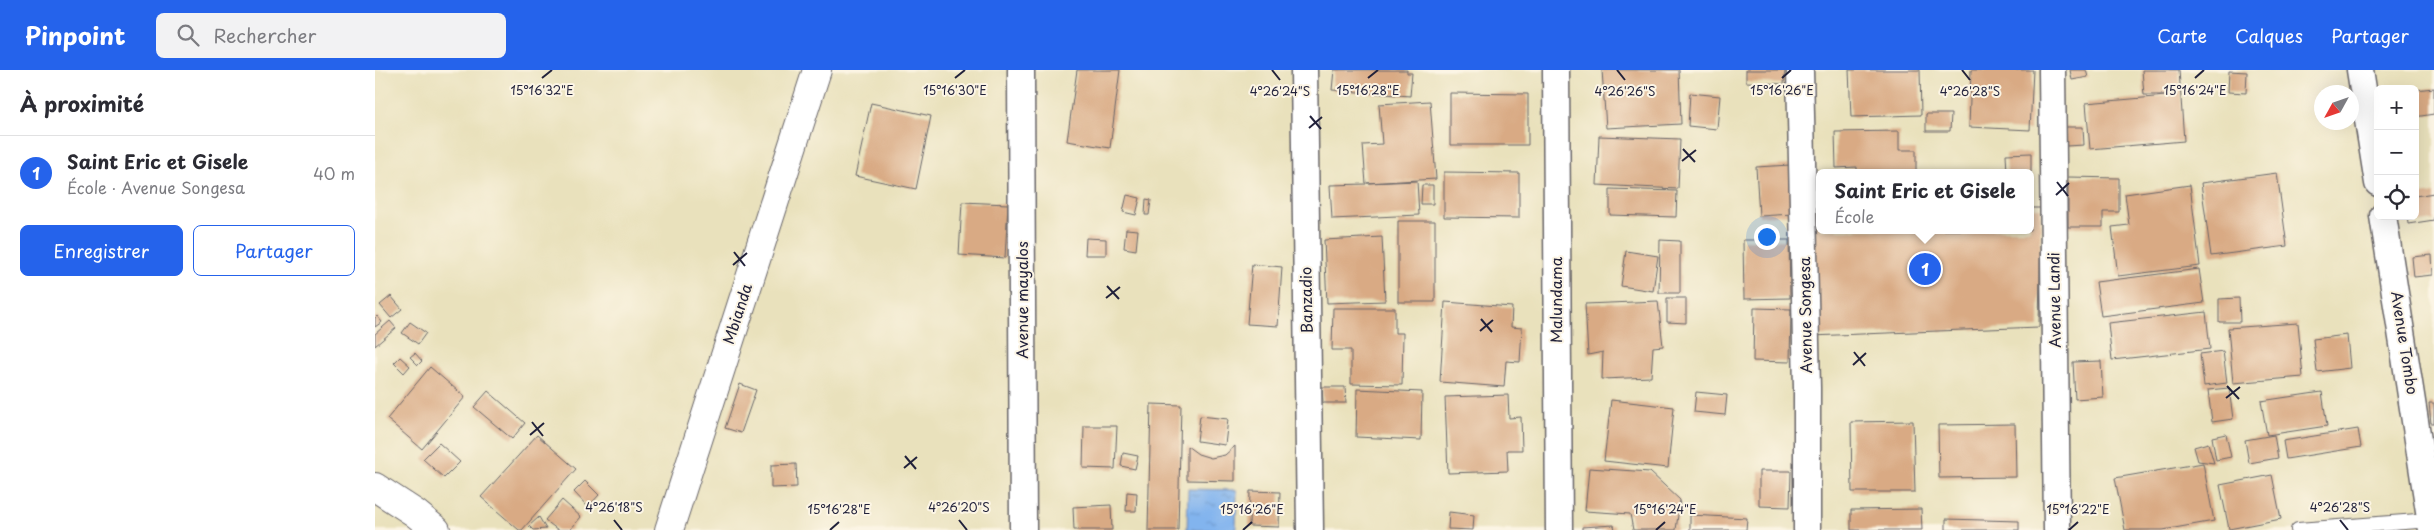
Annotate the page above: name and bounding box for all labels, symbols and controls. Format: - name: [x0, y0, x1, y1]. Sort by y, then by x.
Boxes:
- search box: [156, 13, 506, 58]
- text: Pinpoint: [25, 17, 126, 53]
- icon: search: [174, 21, 202, 49]
- text: Rechercher: [214, 21, 316, 49]
- text: Carte: [2157, 22, 2207, 49]
- text: Calques: [2235, 22, 2303, 49]
- text: Partager: [2331, 22, 2409, 49]
- text: 15°16'32"E: [510, 81, 574, 99]
- text: 15°16'30"E: [923, 81, 987, 99]
- text: 15°16'28"E: [1336, 81, 1400, 99]
- text: 15°16'26"E: [1750, 81, 1814, 99]
- text: 15°16'24"E: [2163, 81, 2227, 99]
- text: 4°26'24"S: [1250, 82, 1310, 100]
- text: 4°26'26"S: [1595, 82, 1655, 100]
- text: 4°26'28"S: [1940, 82, 2000, 100]
- north arrow: [2314, 85, 2359, 130]
- map controls: [2374, 85, 2419, 220]
- button: +: [2374, 85, 2419, 130]
- text: À proximité: [20, 87, 144, 119]
- button: −: [2374, 130, 2419, 175]
- text: Saint Eric et Gisele: [67, 147, 248, 175]
- text: 1: [32, 161, 40, 185]
- text: 40 m: [313, 161, 355, 185]
- popup: [1816, 169, 2034, 234]
- text: École · Avenue Songesa: [67, 175, 245, 199]
- button: locate: [2374, 175, 2419, 220]
- text: Saint Eric et Gisele: [1834, 176, 2016, 204]
- text: École: [1834, 204, 1874, 228]
- your location: [1754, 224, 1780, 250]
- button: Enregistrer: [20, 225, 183, 276]
- button: Partager: [193, 225, 355, 276]
- street label: Avenue mayalos: [1010, 241, 1033, 359]
- pin: 1: [1909, 250, 1941, 288]
- street label: Avenue Landi: [2041, 252, 2066, 348]
- street label: Malundama: [1544, 256, 1567, 343]
- street label: Avenue Songesa: [1792, 256, 1817, 374]
- street label: Banzadio: [1293, 267, 1318, 333]
- street label: Mbianda: [716, 280, 757, 347]
- street label: Avenue Tombo: [2386, 289, 2425, 396]
- text: 4°26'18"S: [585, 498, 643, 516]
- text: 4°26'20"S: [928, 498, 990, 516]
- text: 4°26'28"S: [2310, 498, 2370, 516]
- text: 15°16'28"E: [807, 500, 871, 518]
- text: 15°16'26"E: [1220, 500, 1284, 518]
- text: 15°16'24"E: [1633, 500, 1697, 518]
- text: 15°16'22"E: [2046, 500, 2110, 518]

